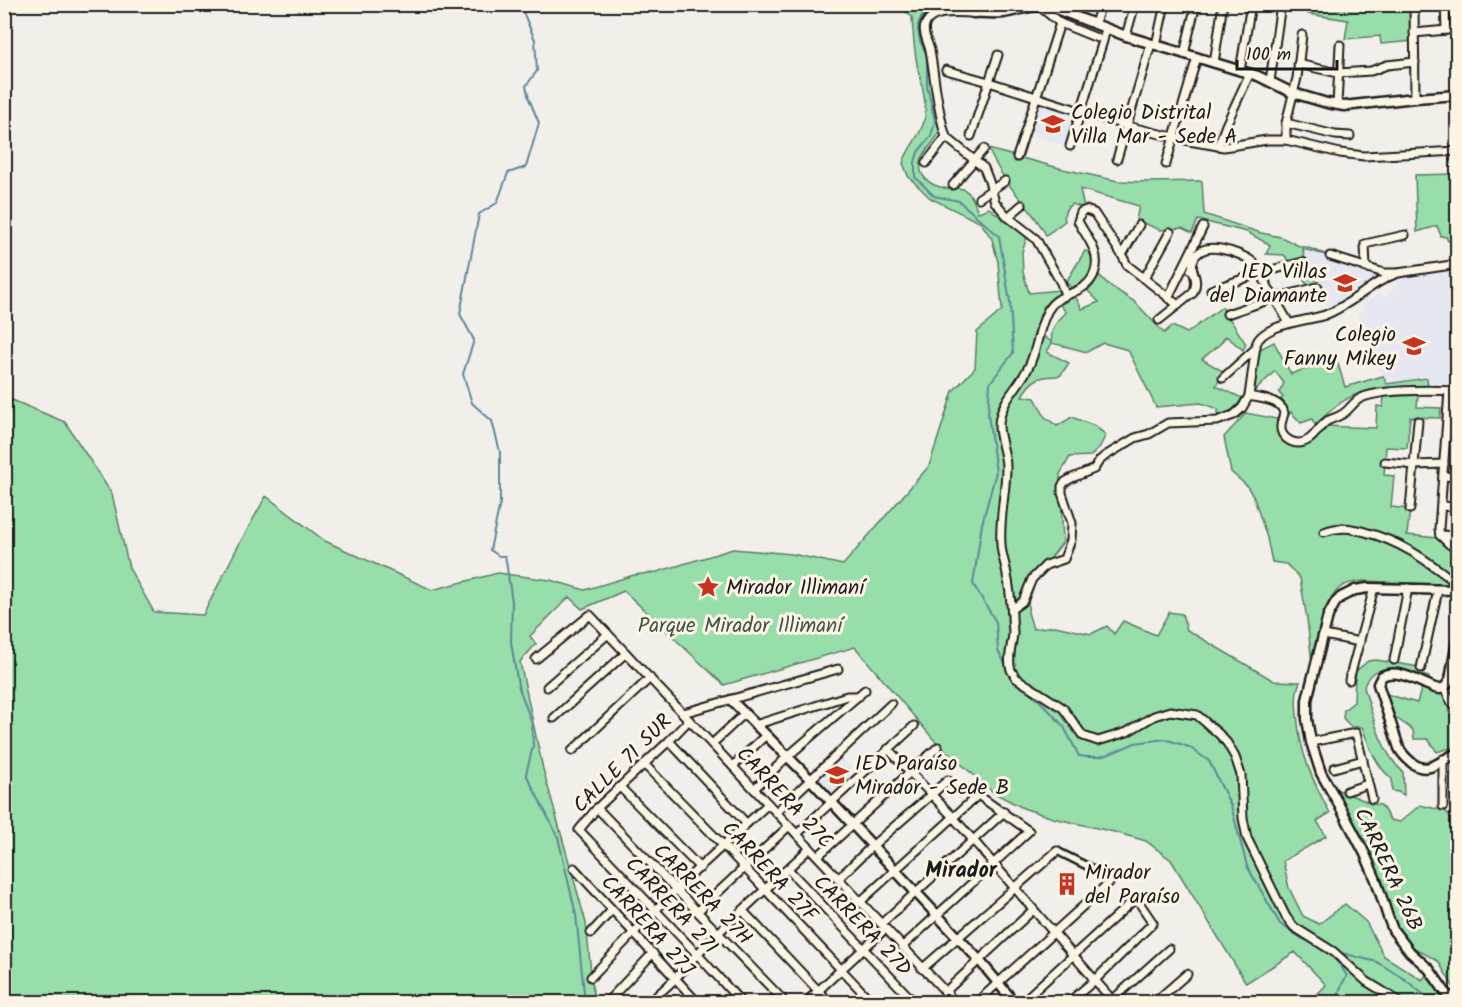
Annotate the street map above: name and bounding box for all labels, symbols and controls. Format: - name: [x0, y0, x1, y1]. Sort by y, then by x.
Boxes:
- scale bar: [1237, 33, 1338, 71]
- text: 100 m: [1246, 41, 1291, 70]
- place label: Colegio Distrital Villa Mar - Sede A: [1071, 97, 1237, 154]
- school or university icon: Colegio Distrital Villa Mar - Sede A: [1040, 111, 1066, 137]
- place label: IED Villas del Diamante: [1210, 256, 1328, 313]
- school or university icon: IED Villas del Diamante: [1332, 270, 1358, 296]
- place label: Colegio Fanny Mikey: [1284, 319, 1396, 376]
- school or university icon: Colegio Fanny Mikey: [1401, 333, 1427, 359]
- place label: Mirador Illimaní: [726, 572, 867, 605]
- place icon: Mirador Illimaní: [695, 574, 721, 600]
- park label: Parque Mirador Illimaní: [638, 610, 845, 643]
- street label: CALLE 71 SUR: [566, 707, 681, 822]
- street label: CARRERA 27C: [727, 739, 840, 857]
- place label: IED Paraíso Mirador - Sede B: [855, 748, 1009, 805]
- school or university icon: IED Paraíso Mirador - Sede B: [824, 762, 850, 788]
- street label: CARRERA 26B: [1345, 802, 1431, 937]
- street label: CARRERA 27F: [713, 814, 826, 932]
- street label: CARRERA 27H: [644, 836, 759, 954]
- street label: CARRERA 27I: [617, 849, 725, 963]
- district label: Mirador: [925, 854, 998, 889]
- place label: Mirador del Paraíso: [1085, 857, 1180, 914]
- street label: CARRERA 27D: [805, 867, 919, 985]
- street label: CARRERA 27J: [592, 868, 703, 985]
- building icon: Mirador del Paraíso: [1054, 871, 1080, 897]

